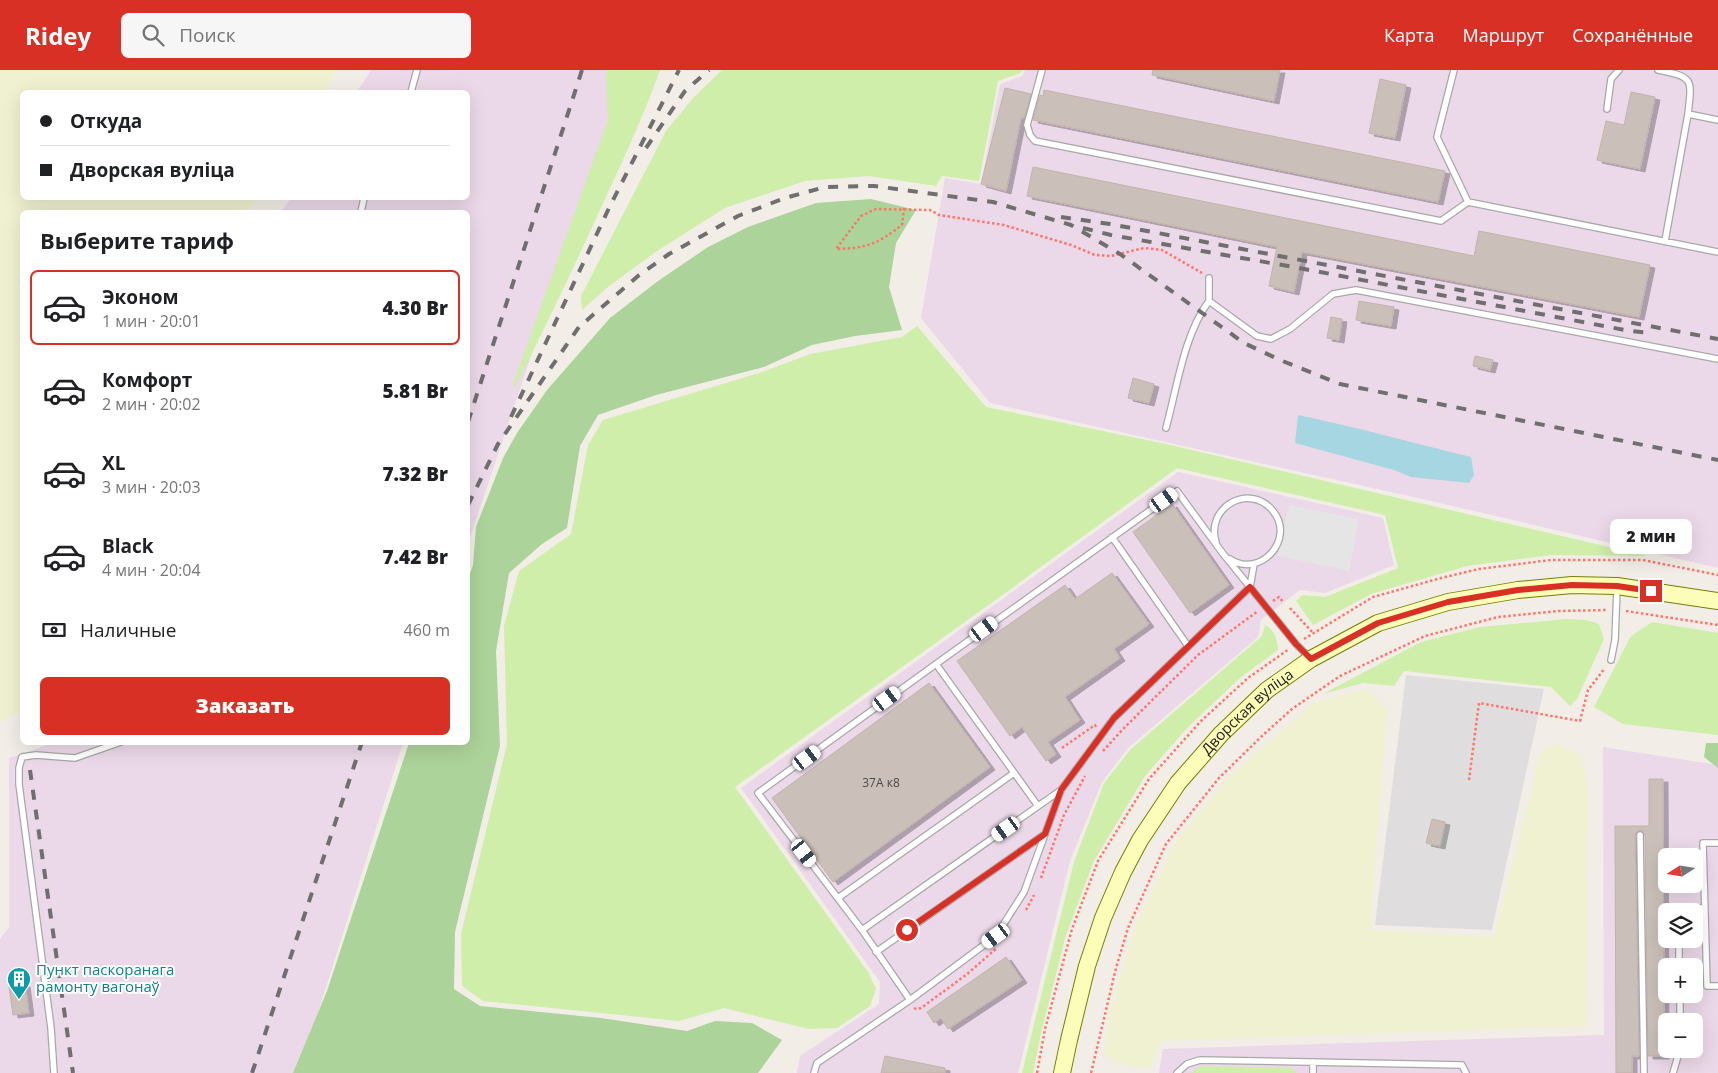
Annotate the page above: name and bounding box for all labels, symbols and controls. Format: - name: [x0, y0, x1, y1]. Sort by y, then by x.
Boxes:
- search box: [121, 13, 471, 58]
- text: Ridey: [25, 19, 91, 52]
- icon: search: [139, 21, 167, 49]
- text: Поиск: [179, 22, 235, 48]
- text: Карта: [1384, 23, 1434, 47]
- text: Маршрут: [1462, 23, 1544, 47]
- text: Сохранённые: [1572, 23, 1693, 47]
- text: Откуда: [70, 108, 142, 134]
- text: Дворская вуліца: [70, 157, 235, 183]
- text: Выберите тариф: [40, 225, 234, 255]
- text: Эконом: [102, 284, 179, 310]
- icon: car: [42, 285, 87, 330]
- text: 4.30 Br: [382, 295, 448, 321]
- text: 1 мин · 20:01: [102, 310, 201, 332]
- text: Комфорт: [102, 367, 192, 393]
- icon: car: [42, 368, 87, 413]
- text: 5.81 Br: [382, 378, 448, 404]
- text: 2 мин · 20:02: [102, 393, 201, 415]
- text: XL: [102, 450, 125, 476]
- icon: car: [42, 451, 87, 496]
- text: 7.32 Br: [382, 461, 448, 487]
- text: 3 мин · 20:03: [102, 476, 201, 498]
- car: [1147, 485, 1180, 515]
- callout: 2 мин: [1610, 518, 1692, 554]
- text: 2 мин: [1626, 525, 1676, 547]
- text: Black: [102, 533, 154, 559]
- icon: car: [42, 534, 87, 579]
- text: 7.42 Br: [382, 544, 448, 570]
- text: 4 мин · 20:04: [102, 559, 201, 581]
- route end: [1640, 580, 1662, 602]
- car: [967, 614, 1000, 644]
- icon: cash: [40, 616, 68, 644]
- text: Наличные: [80, 617, 176, 643]
- text: 460 m: [404, 619, 450, 641]
- street label: Дворская вуліца: [1196, 664, 1297, 759]
- button: Заказать: [40, 677, 450, 735]
- car: [870, 684, 903, 714]
- car: [790, 743, 823, 773]
- house number: 37А к8: [862, 774, 900, 791]
- car: [989, 814, 1022, 844]
- car: [788, 837, 819, 869]
- north arrow: [1658, 848, 1702, 892]
- map controls: [1658, 848, 1703, 1058]
- button: layers: [1658, 903, 1703, 948]
- route start: [896, 919, 918, 941]
- car: [979, 921, 1012, 951]
- button: +: [1658, 958, 1703, 1003]
- place label: Пункт паскоранага рамонту вагонаў: [36, 959, 174, 996]
- building icon: Пункт паскоранага рамонту вагонаў: [6, 966, 32, 1000]
- button: −: [1658, 1013, 1703, 1058]

